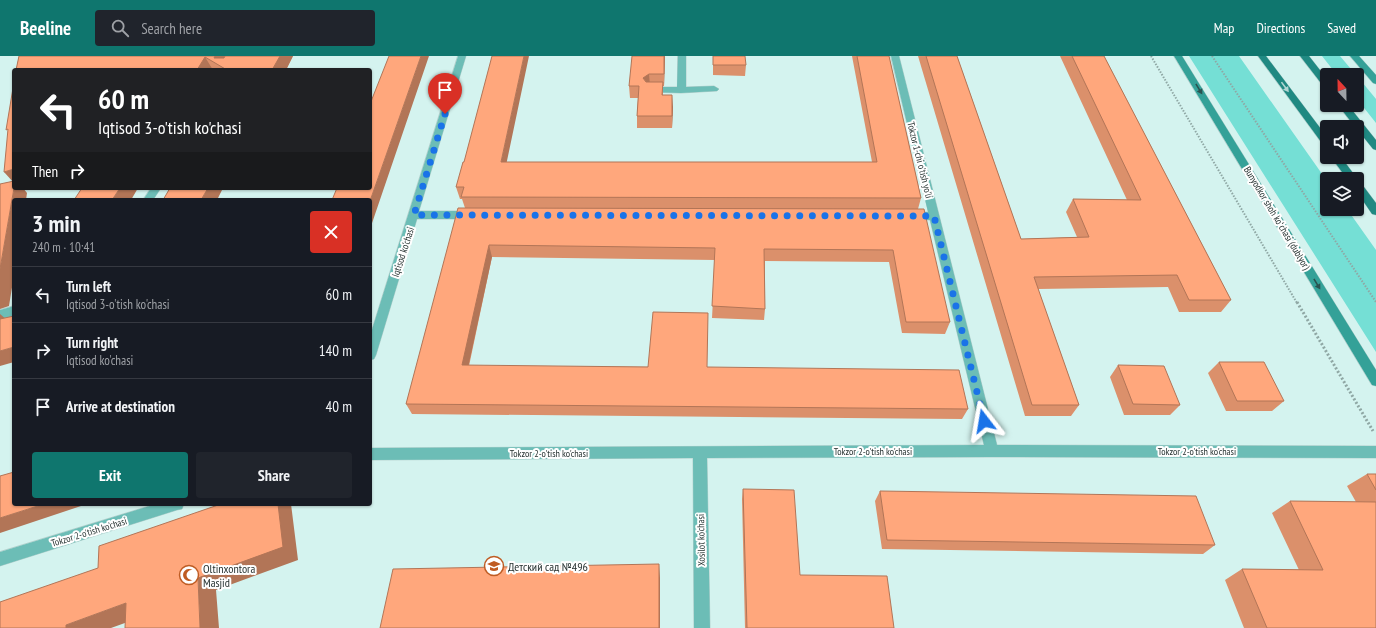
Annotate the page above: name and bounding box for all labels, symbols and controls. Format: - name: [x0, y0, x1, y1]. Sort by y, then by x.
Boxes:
- search box: [95, 10, 375, 46]
- text: Beeline: [20, 16, 71, 40]
- icon: search: [109, 17, 131, 39]
- text: Search here: [141, 19, 202, 38]
- text: Map: [1214, 19, 1234, 37]
- text: Directions: [1256, 19, 1305, 37]
- text: Saved: [1327, 19, 1356, 37]
- north arrow: [1320, 68, 1364, 112]
- map controls: [1320, 68, 1364, 216]
- pin: [428, 73, 462, 114]
- icon: arrive: [434, 79, 456, 101]
- text: 60 m: [98, 80, 149, 117]
- one-way arrow: [1281, 82, 1290, 93]
- one-way arrow: [1195, 83, 1202, 95]
- icon: left: [32, 84, 84, 136]
- text: Iqtisod 3-o'tish ko'chasi: [98, 116, 242, 139]
- street label: Tokzor 1-chi o'tish yo'li: [904, 120, 936, 200]
- button: sound: [1320, 120, 1364, 164]
- icon: right: [66, 160, 88, 182]
- text: Then: [32, 162, 58, 181]
- street label: Bunyodkor shoh koʻchasi (dublyor): [1241, 164, 1313, 273]
- button: layers: [1320, 172, 1364, 216]
- text: 3 min: [32, 208, 80, 239]
- button: close: [310, 211, 352, 253]
- street label: Iqtisod ko'chasi: [389, 225, 417, 279]
- text: 240 m · 10:41: [32, 239, 95, 256]
- text: Turn left: [66, 277, 111, 296]
- one-way arrow: [1314, 278, 1321, 290]
- icon: left: [32, 284, 54, 306]
- text: 60 m: [326, 285, 352, 304]
- text: Iqtisod 3-o'tish ko'chasi: [66, 296, 170, 313]
- text: Turn right: [66, 333, 118, 352]
- icon: right: [32, 340, 54, 362]
- text: 140 m: [319, 341, 352, 360]
- text: Iqtisod ko'chasi: [66, 352, 133, 369]
- icon: arrive: [32, 396, 54, 418]
- text: Arrive at destination: [66, 397, 175, 416]
- text: 40 m: [326, 397, 352, 416]
- position arrow: [963, 400, 1005, 442]
- street label: Tokzor 2-o'tish ko'chasi: [834, 445, 912, 458]
- street label: Tokzor 2-o'tish ko'chasi: [1158, 445, 1236, 458]
- street label: Tokzor 2-o'tish ko'chasi: [510, 447, 588, 460]
- button: Exit: [32, 452, 188, 498]
- button: Share: [196, 452, 352, 498]
- street label: Tokzor 2-o'tish ko'chasi: [50, 514, 128, 550]
- street label: Xosilot ko'chasi: [694, 514, 708, 566]
- school or university icon: Детский сад №496: [483, 555, 505, 577]
- place label: Детский сад №496: [508, 559, 588, 574]
- place label: Oltinxontora Masjid: [203, 561, 255, 590]
- mosque icon: Oltinxontora Masjid: [178, 564, 200, 586]

